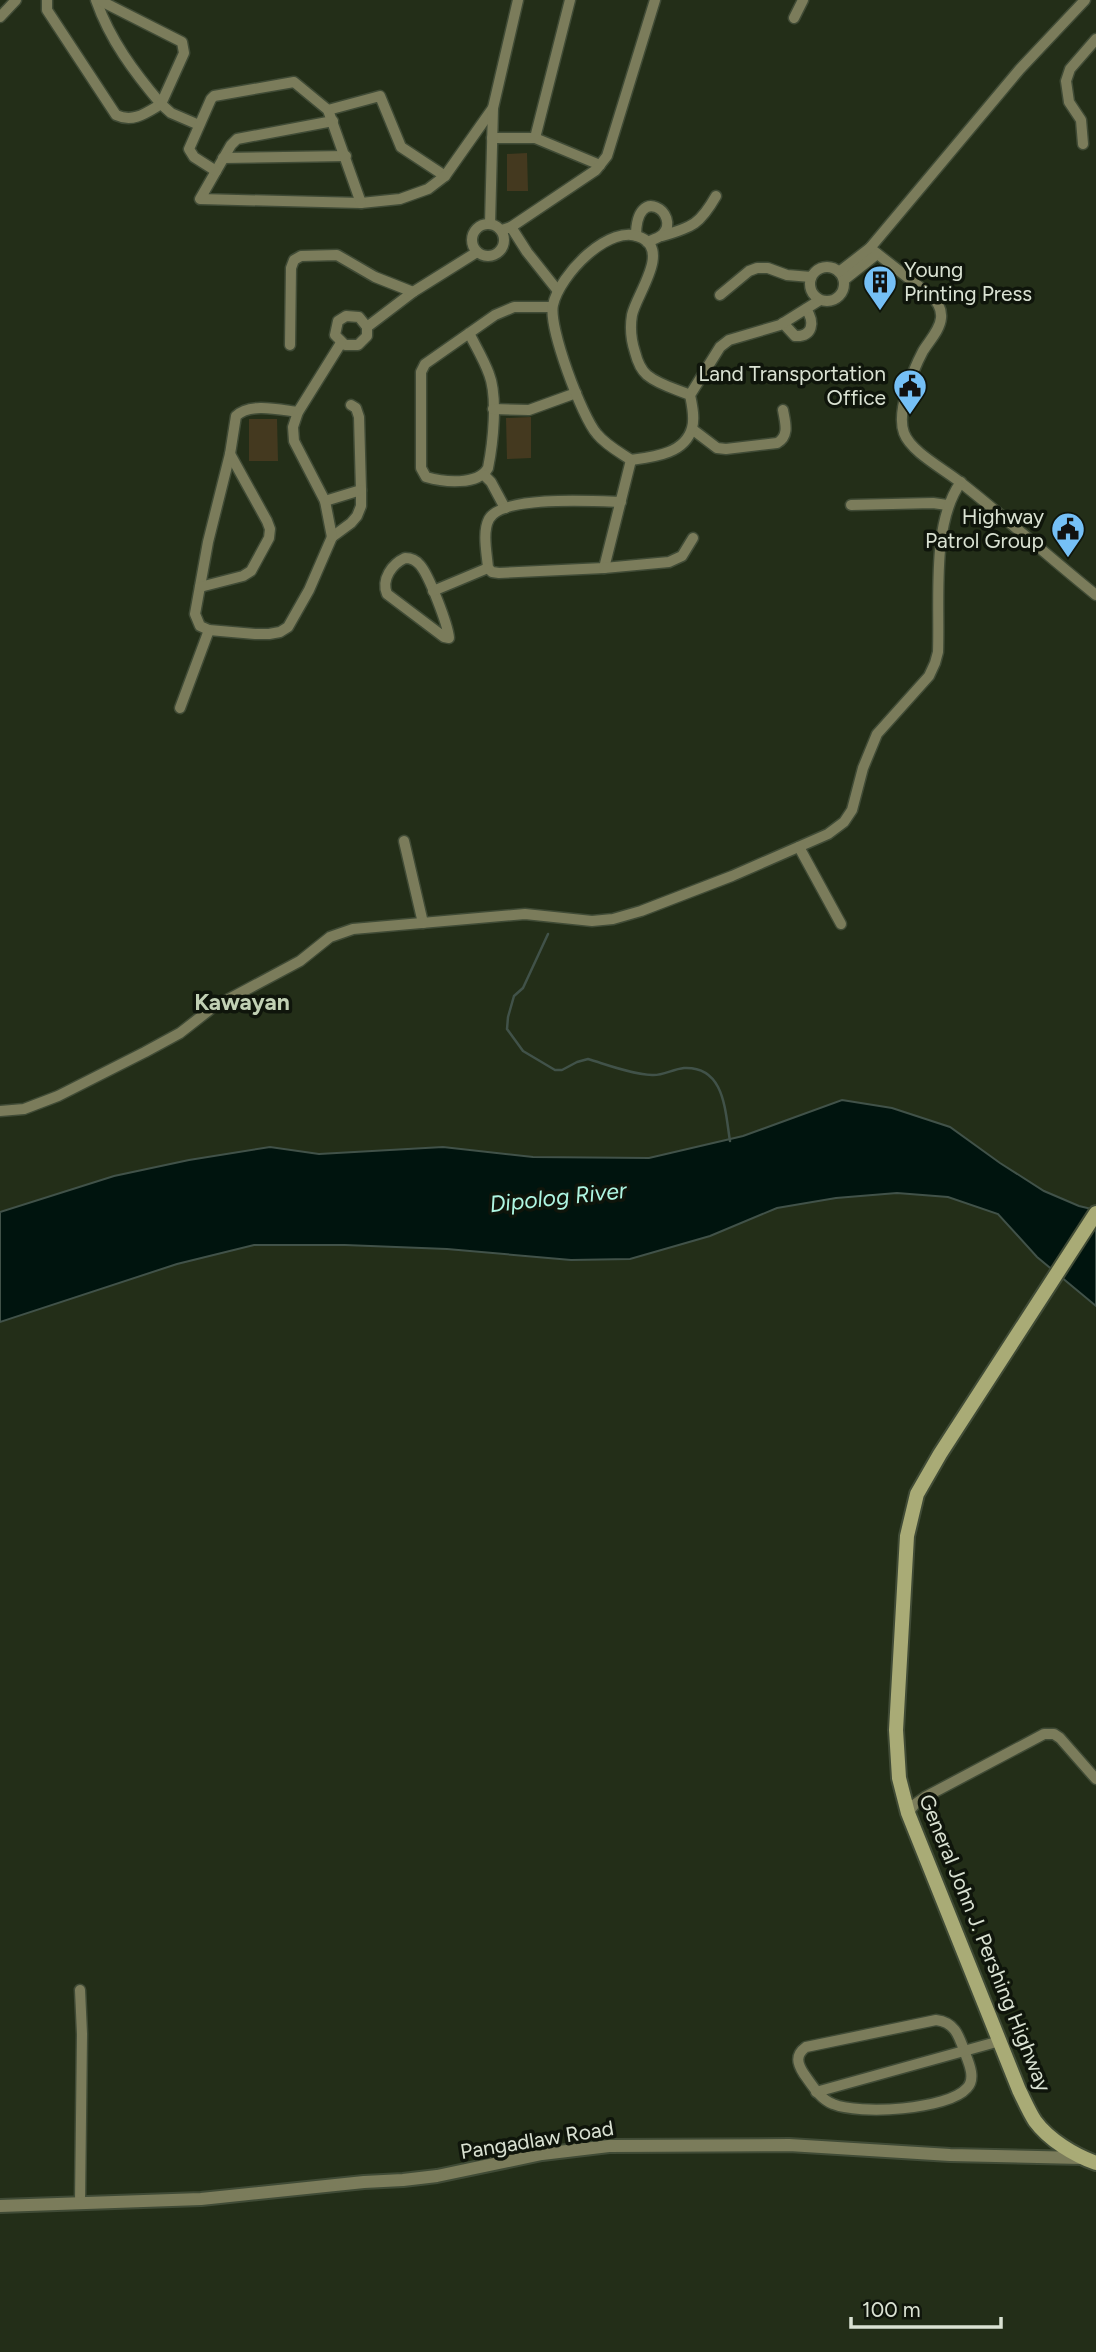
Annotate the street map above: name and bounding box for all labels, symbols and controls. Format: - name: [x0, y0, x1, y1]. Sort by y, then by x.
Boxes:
- place label: Young Printing Press: [904, 257, 1032, 306]
- building icon: Young Printing Press: [861, 263, 899, 312]
- place label: Land Transportation Office: [698, 361, 886, 410]
- public building icon: Land Transportation Office: [891, 367, 929, 416]
- place label: Highway Patrol Group: [925, 504, 1044, 553]
- public building icon: Highway Patrol Group: [1049, 510, 1087, 559]
- district label: Kawayan: [194, 988, 290, 1016]
- water label: Dipolog River: [488, 1176, 629, 1218]
- street label: General John J. Pershing Highway: [914, 1790, 1057, 2095]
- street label: Pangadlaw Road: [458, 2115, 615, 2164]
- scale bar: [851, 2286, 1002, 2330]
- text: 100 m: [862, 2297, 921, 2322]

